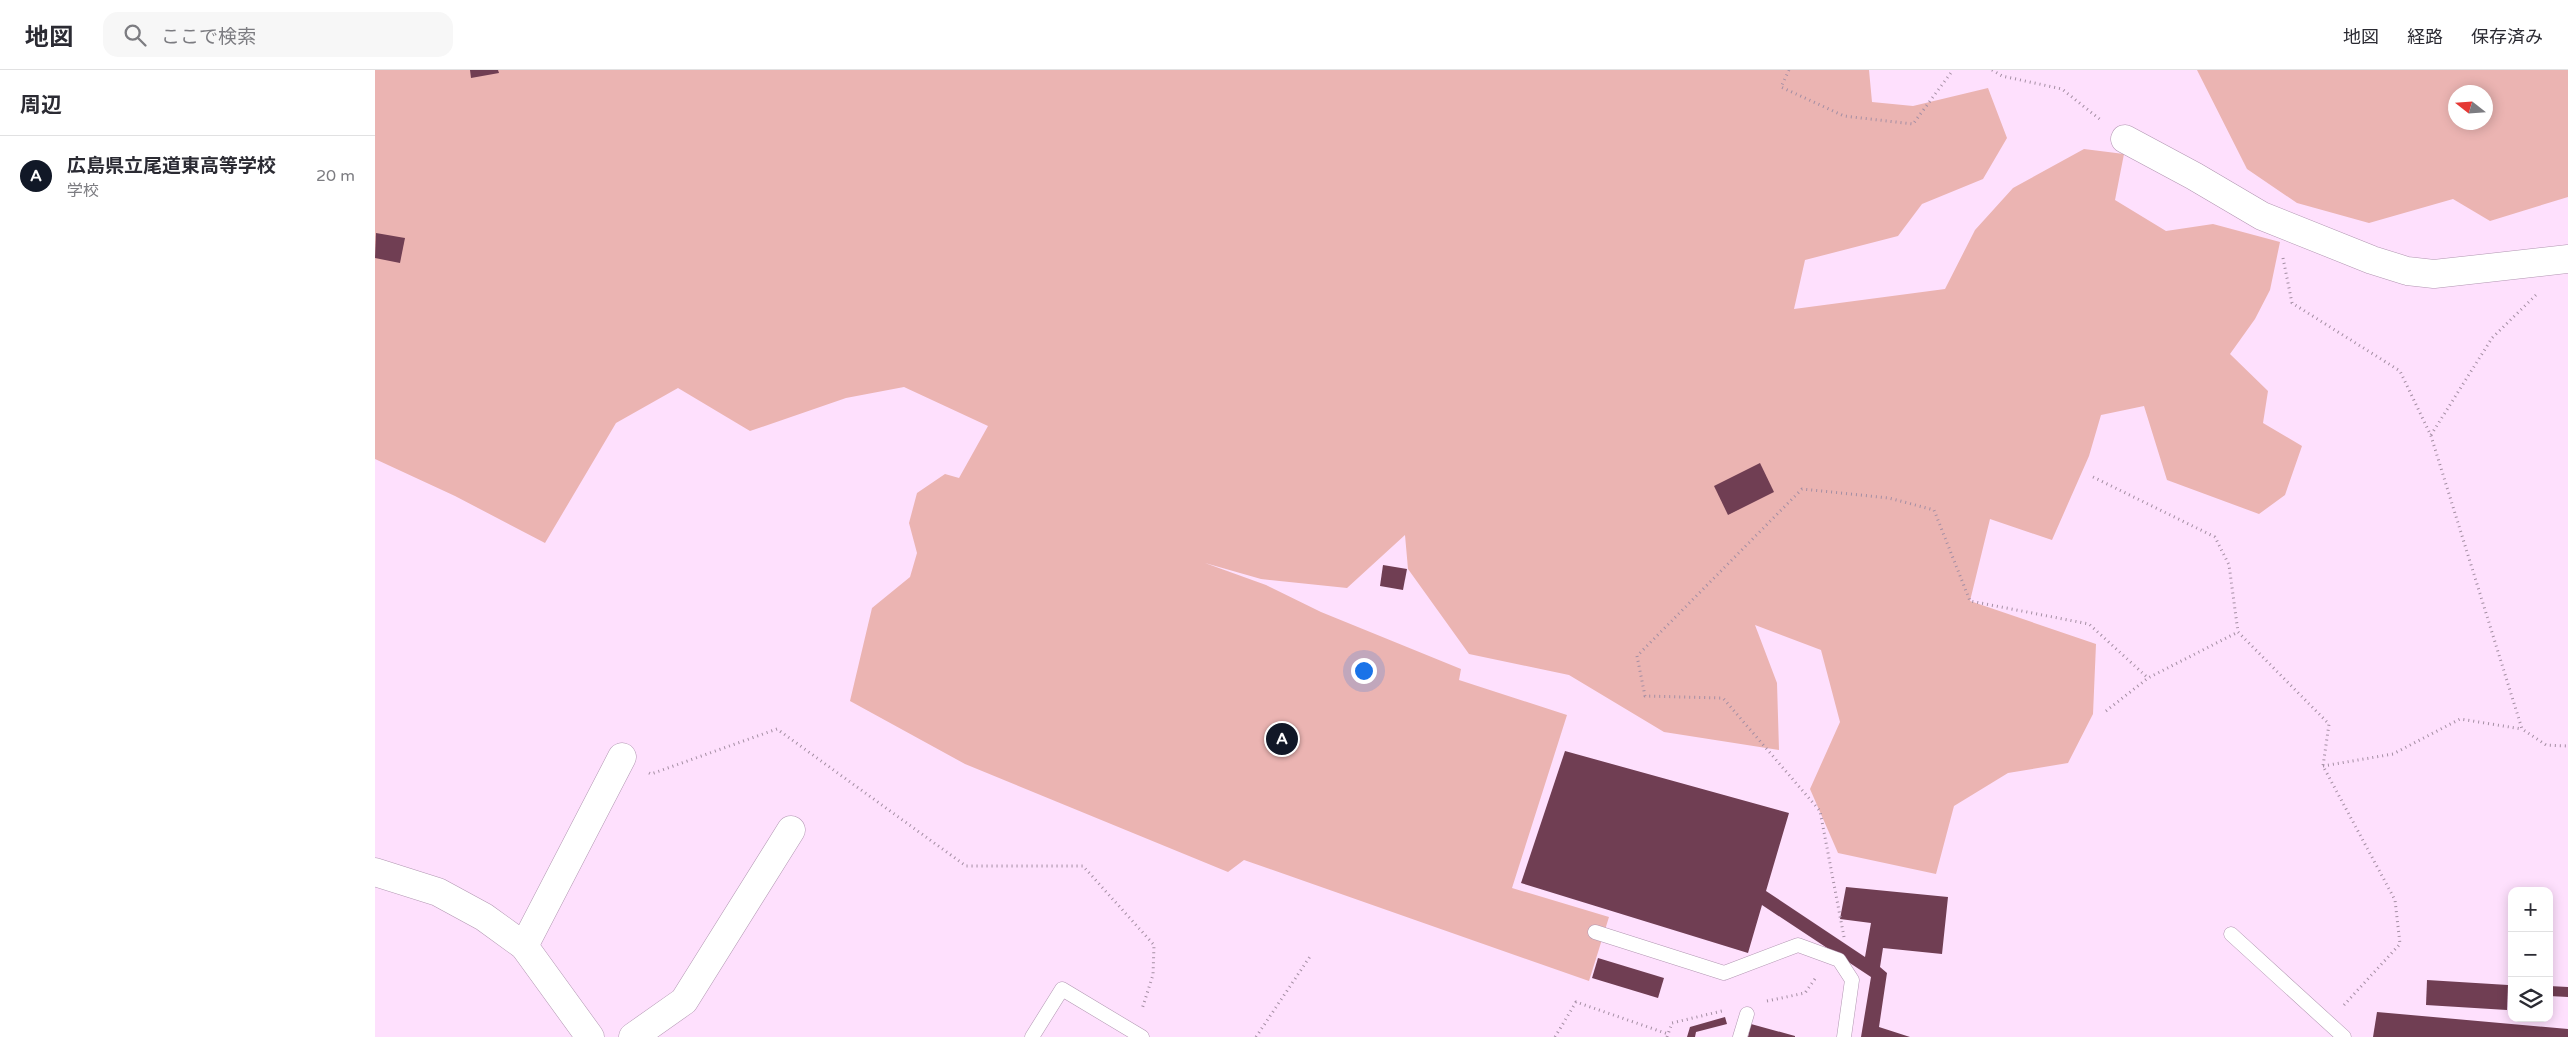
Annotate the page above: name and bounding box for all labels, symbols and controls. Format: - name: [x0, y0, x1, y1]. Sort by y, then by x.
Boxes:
- search box: [103, 12, 453, 57]
- icon: search: [121, 21, 149, 49]
- text: 地図: [25, 23, 73, 52]
- text: ここで検索: [161, 26, 256, 48]
- text: 地図: [2343, 26, 2379, 48]
- text: 経路: [2407, 26, 2443, 48]
- text: 保存済み: [2471, 26, 2543, 48]
- north arrow: [2448, 85, 2493, 130]
- text: 周辺: [20, 93, 62, 118]
- text: 広島県立尾道東高等学校: [67, 155, 276, 177]
- text: A: [30, 166, 42, 186]
- text: 20 m: [316, 166, 355, 186]
- text: 学校: [67, 181, 99, 201]
- your location: [1351, 658, 1377, 684]
- pin: A: [1266, 720, 1298, 758]
- map controls: [2508, 887, 2553, 1022]
- button: +: [2508, 887, 2553, 932]
- button: −: [2508, 932, 2553, 977]
- button: layers: [2508, 977, 2553, 1022]

